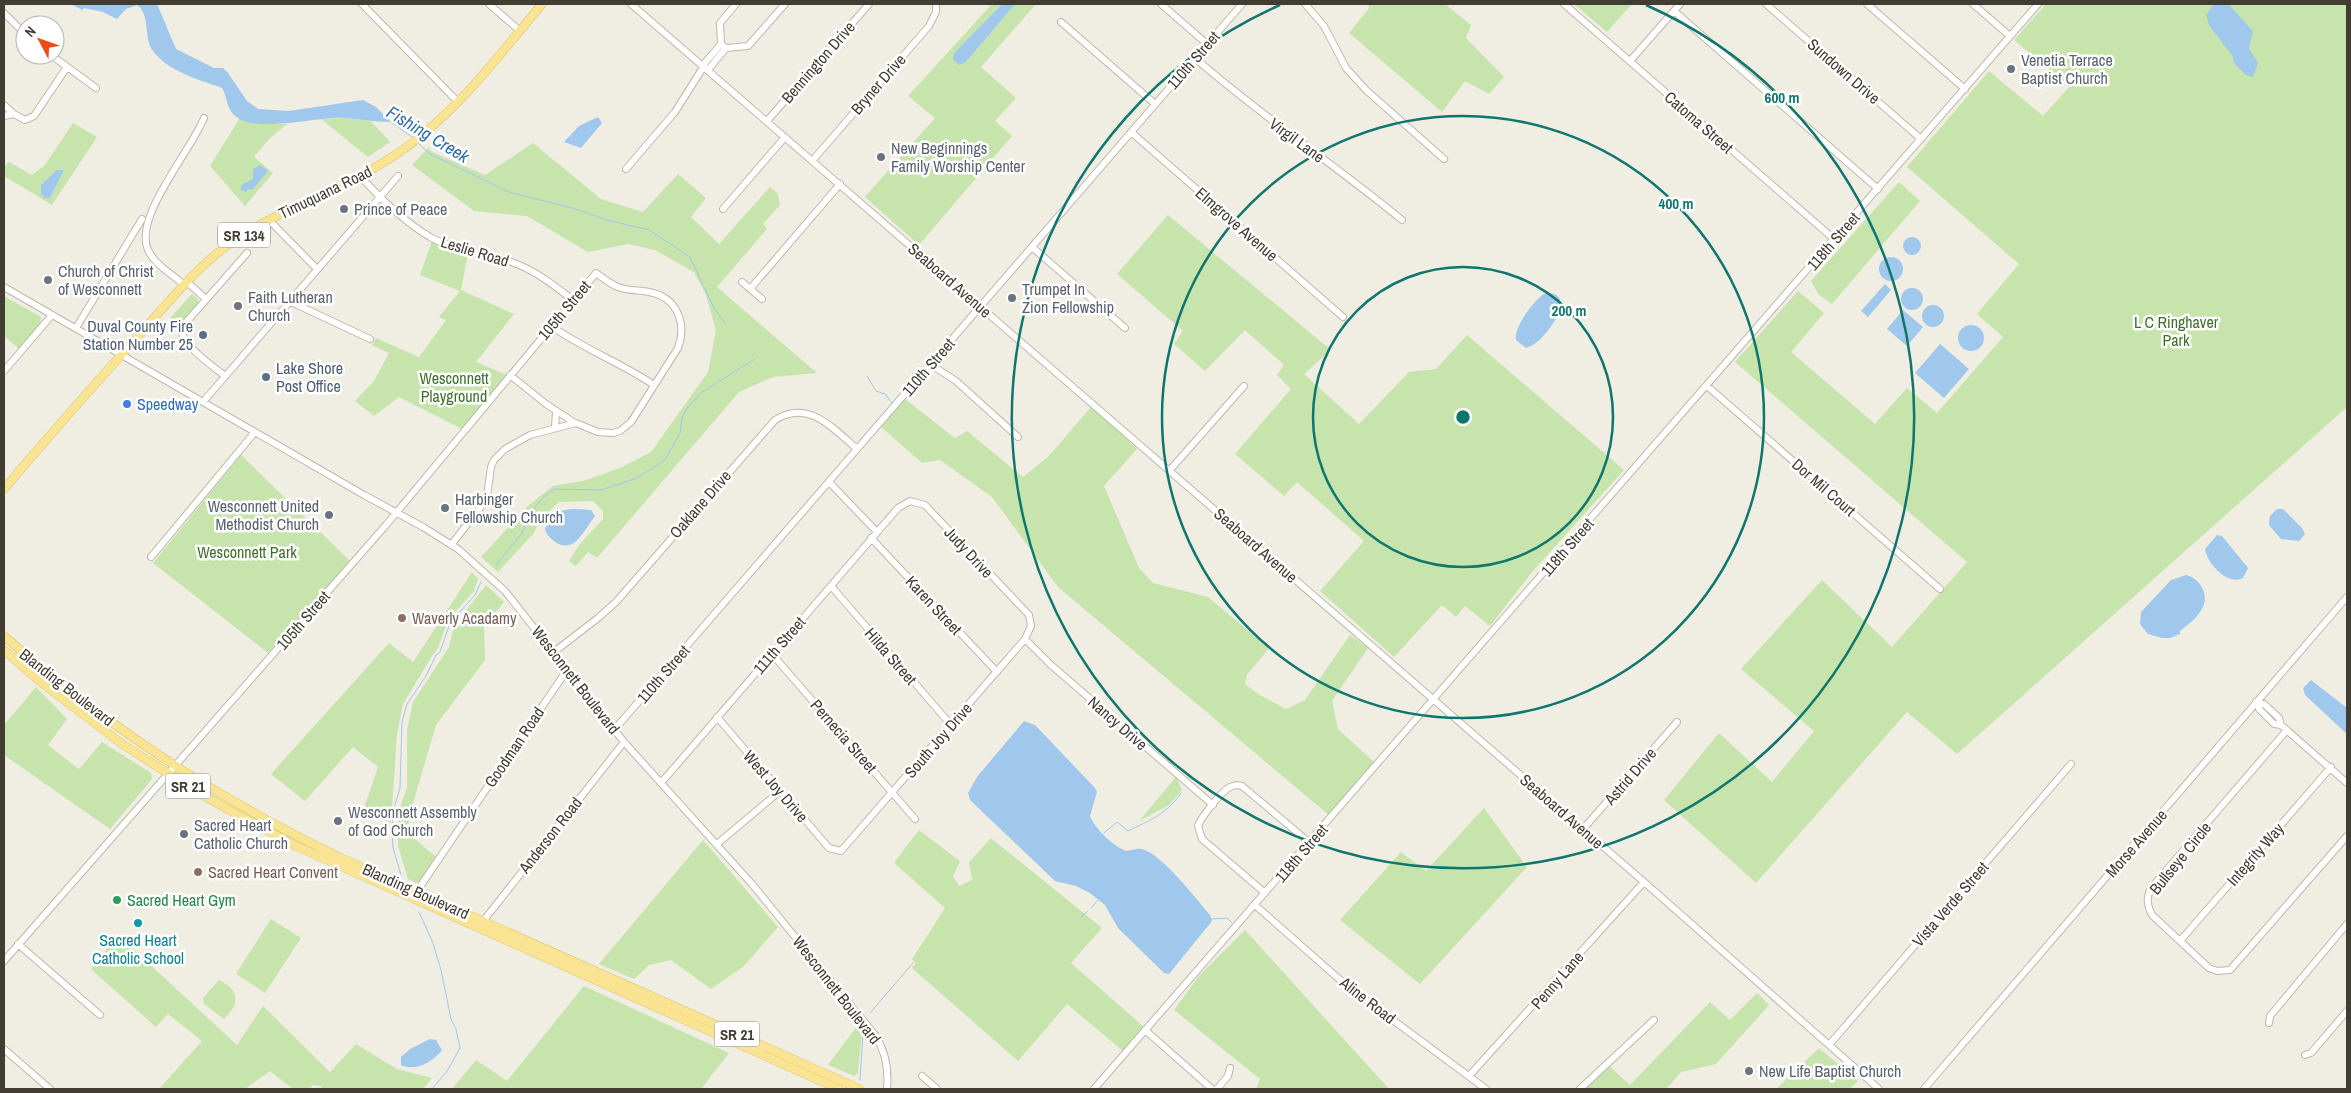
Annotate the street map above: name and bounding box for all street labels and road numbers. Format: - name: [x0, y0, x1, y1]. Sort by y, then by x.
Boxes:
- street label: Bennington Drive: [776, 16, 860, 108]
- street label: 110th Street: [1162, 26, 1225, 94]
- street label: Sundown Drive: [1803, 33, 1885, 109]
- street label: Bryner Drive: [846, 49, 910, 119]
- street label: Catoma Street: [1660, 86, 1738, 158]
- street label: Virgil Lane: [1265, 113, 1329, 167]
- street label: Timuquana Road: [275, 160, 375, 224]
- street label: Elmgrove Avenue: [1191, 182, 1283, 266]
- street label: 118th Street: [1802, 207, 1865, 275]
- road number: SR 134: [218, 222, 270, 248]
- street label: Leslie Road: [438, 230, 512, 272]
- street label: Seaboard Avenue: [903, 238, 997, 322]
- street label: 105th Street: [533, 275, 596, 344]
- street label: 110th Street: [897, 333, 960, 401]
- street label: Dor Mil Court: [1787, 453, 1861, 521]
- street label: Oaklane Drive: [664, 465, 736, 543]
- street label: Seaboard Avenue: [1209, 503, 1303, 587]
- street label: 118th Street: [1536, 513, 1599, 581]
- street label: Judy Drive: [940, 522, 998, 582]
- street label: Karen Street: [901, 571, 967, 640]
- street label: 105th Street: [271, 586, 335, 654]
- street label: 111th Street: [748, 611, 810, 678]
- street label: Wesconnett Boulevard: [527, 621, 625, 739]
- street label: Hilda Street: [860, 623, 922, 690]
- street label: 110th Street: [632, 640, 695, 708]
- street label: Blanding Boulevard: [15, 643, 119, 731]
- street label: Nancy Drive: [1084, 691, 1152, 755]
- street label: Pernecia Street: [806, 694, 882, 778]
- street label: South Joy Drive: [899, 698, 977, 782]
- street label: Goodman Road: [479, 702, 549, 792]
- street label: Astrid Drive: [1598, 743, 1661, 810]
- street label: West Joy Drive: [739, 745, 813, 827]
- street label: Seaboard Avenue: [1515, 769, 1609, 853]
- road number: SR 21: [166, 774, 210, 798]
- street label: Anderson Road: [513, 792, 587, 878]
- street label: Morse Avenue: [2100, 804, 2172, 882]
- street label: Bullseye Circle: [2144, 817, 2216, 899]
- street label: Integrity Way: [2221, 817, 2289, 890]
- street label: 118th Street: [1270, 819, 1333, 887]
- street label: Vista Verde Street: [1907, 856, 1993, 951]
- street label: Blanding Boulevard: [359, 858, 473, 924]
- street label: Wesconnett Boulevard: [788, 931, 886, 1049]
- street label: Penny Lane: [1526, 946, 1588, 1014]
- street label: Aline Road: [1335, 971, 1400, 1029]
- road number: SR 21: [714, 1022, 760, 1046]

